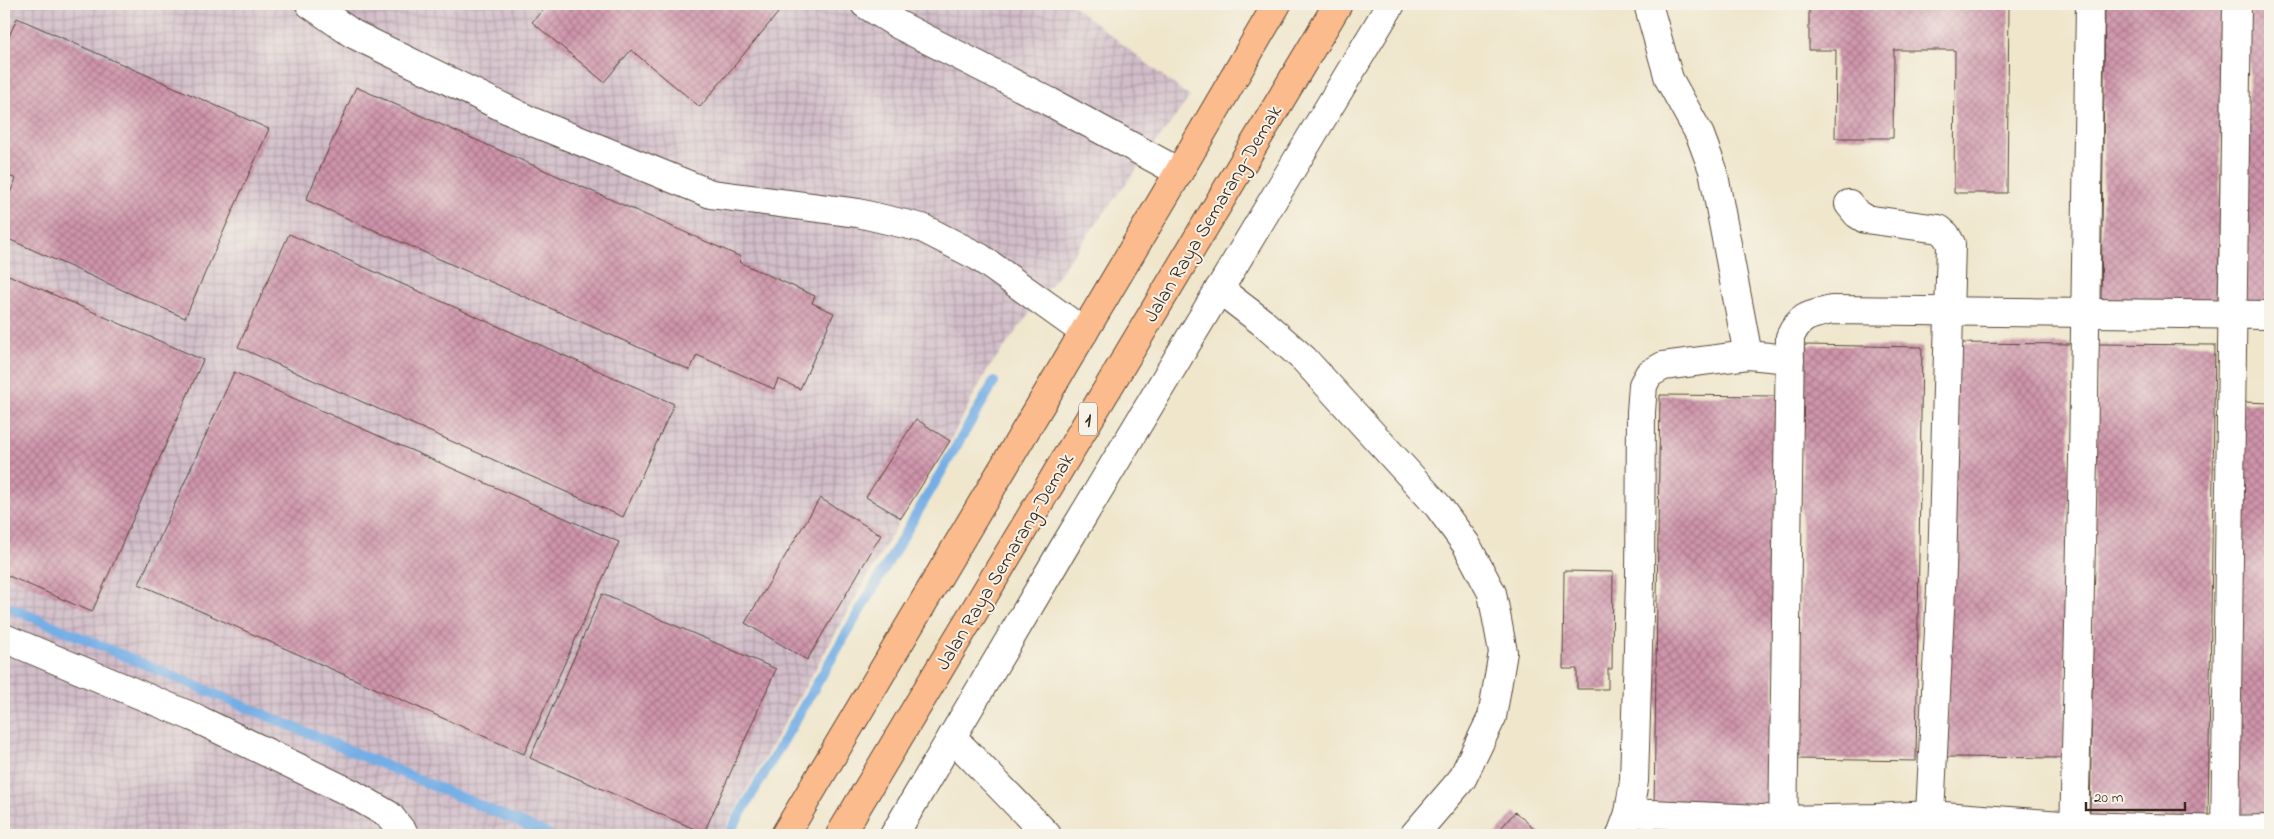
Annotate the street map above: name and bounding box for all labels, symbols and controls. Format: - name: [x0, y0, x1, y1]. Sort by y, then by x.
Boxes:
- street label: Jalan Raya Semarang-Demak: [1138, 100, 1292, 329]
- road number: 1: [1079, 402, 1097, 436]
- street label: Jalan Raya Semarang-Demak: [930, 448, 1084, 677]
- scale bar: [2086, 779, 2185, 811]
- text: 20 m: [2094, 787, 2124, 809]

